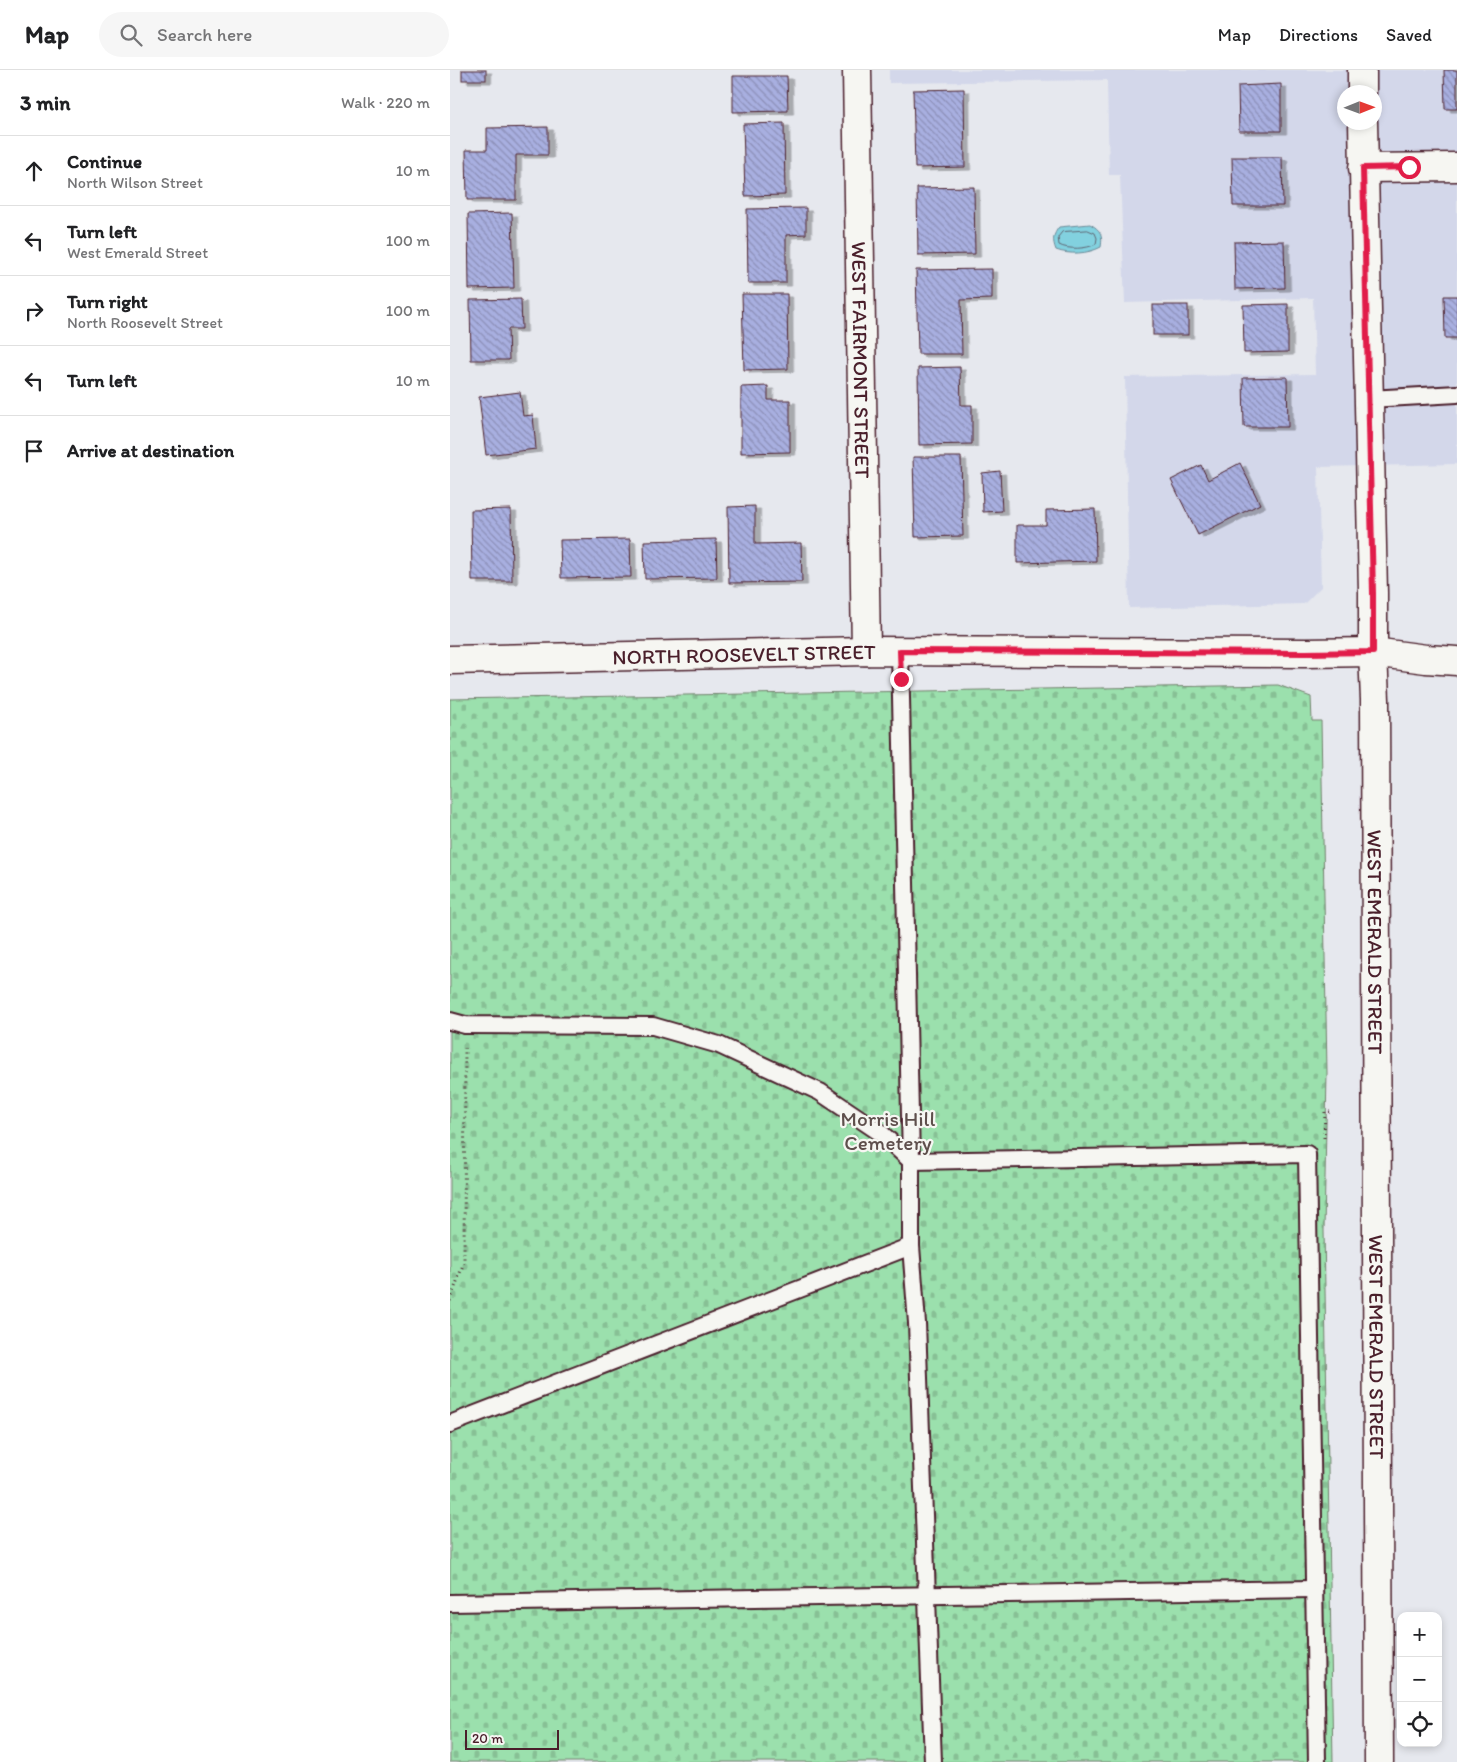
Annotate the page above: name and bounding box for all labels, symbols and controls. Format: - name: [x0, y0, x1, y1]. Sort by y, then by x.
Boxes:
- search box: [99, 12, 449, 57]
- text: Map: [25, 20, 69, 49]
- icon: search: [117, 21, 145, 49]
- text: Search here: [157, 23, 252, 46]
- text: Map: [1218, 24, 1251, 46]
- text: Directions: [1279, 24, 1358, 46]
- text: Saved: [1386, 24, 1432, 46]
- north arrow: [1337, 85, 1382, 130]
- text: 3 min: [20, 90, 70, 115]
- text: Walk · 220 m: [341, 93, 430, 112]
- text: Continue: [67, 150, 142, 173]
- route start: [1398, 156, 1421, 179]
- icon: ahead: [20, 157, 48, 185]
- text: 10 m: [396, 161, 430, 180]
- text: North Wilson Street: [67, 173, 203, 192]
- text: Turn left: [67, 220, 137, 243]
- icon: left: [20, 227, 48, 255]
- text: 100 m: [386, 231, 430, 250]
- street label: WEST FAIRMONT STREET: [847, 241, 876, 479]
- text: West Emerald Street: [67, 243, 208, 262]
- text: Turn right: [67, 290, 148, 313]
- icon: right: [20, 297, 48, 325]
- text: 100 m: [386, 301, 430, 320]
- text: North Roosevelt Street: [67, 313, 223, 332]
- icon: left: [20, 367, 48, 395]
- text: Turn left: [67, 369, 137, 392]
- text: 10 m: [396, 371, 430, 390]
- icon: arrive: [20, 437, 48, 465]
- text: Arrive at destination: [67, 439, 234, 462]
- street label: NORTH ROOSEVELT STREET: [612, 638, 876, 669]
- route end: [890, 668, 913, 691]
- street label: WEST EMERALD STREET: [1363, 829, 1389, 1055]
- park label: Morris Hill Cemetery: [841, 1106, 935, 1155]
- street label: WEST EMERALD STREET: [1365, 1234, 1390, 1460]
- map controls: [1397, 1612, 1442, 1747]
- button: +: [1397, 1612, 1442, 1657]
- button: −: [1397, 1657, 1442, 1702]
- button: locate: [1397, 1702, 1442, 1747]
- scale bar: [465, 1727, 559, 1750]
- text: 20 m: [472, 1730, 503, 1747]

